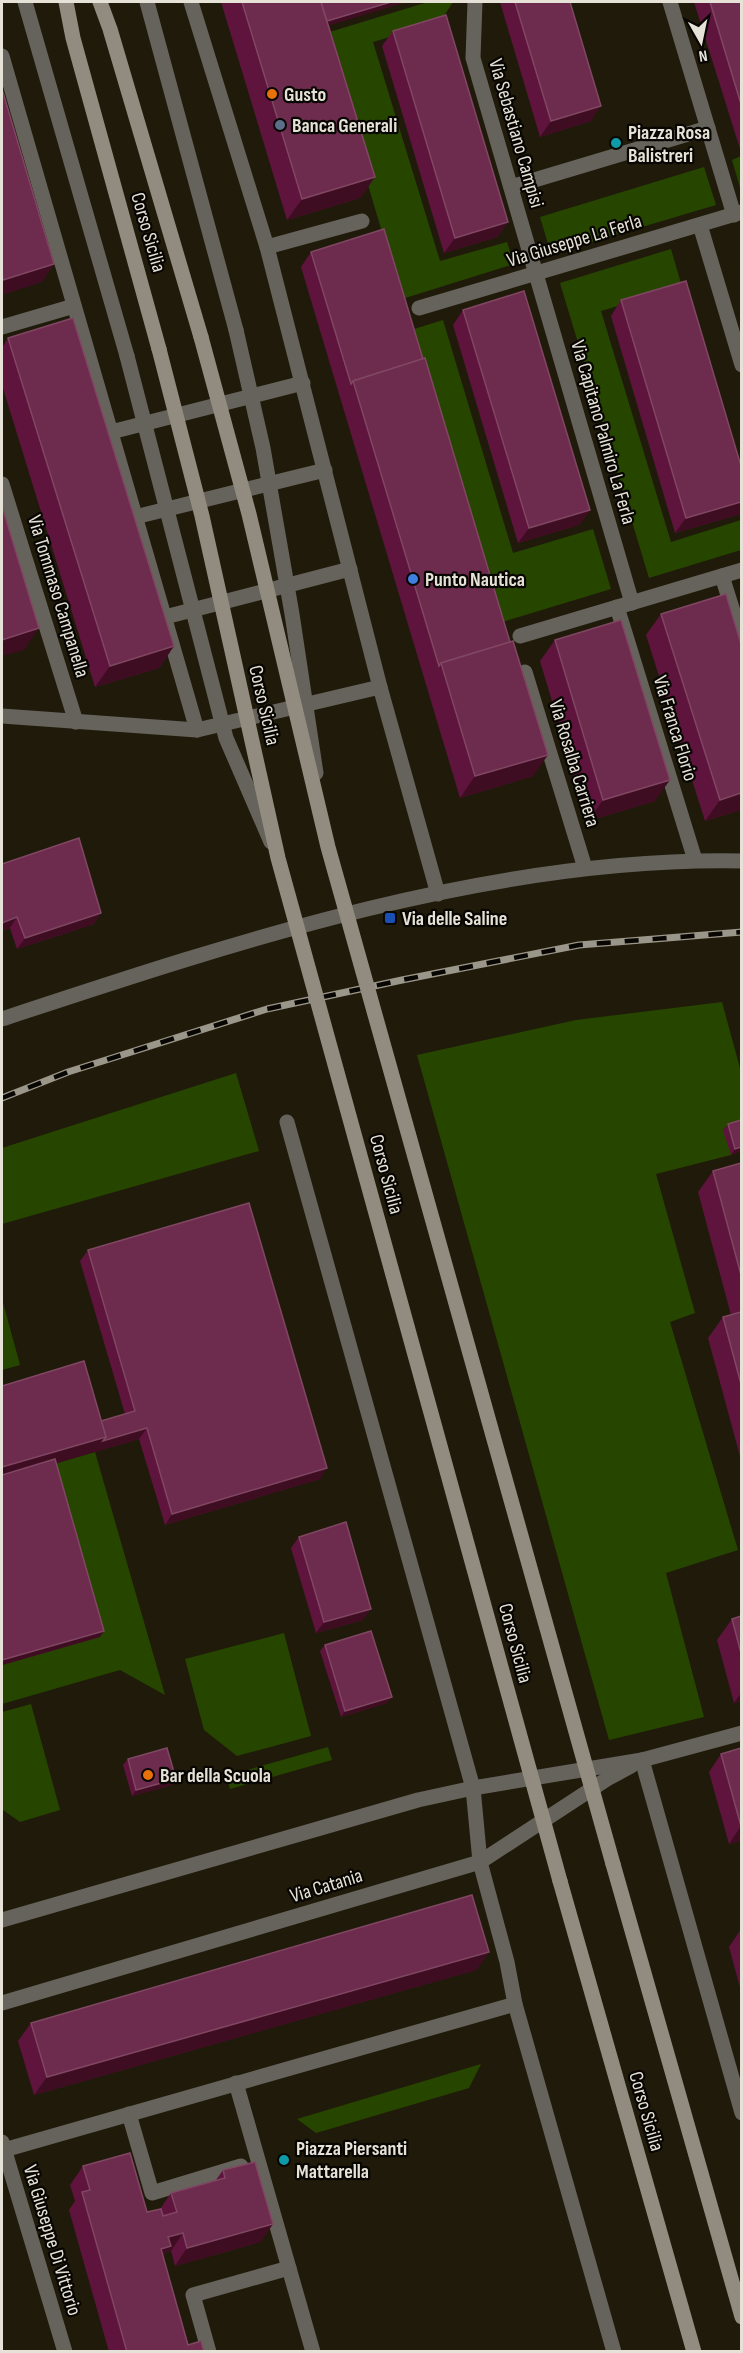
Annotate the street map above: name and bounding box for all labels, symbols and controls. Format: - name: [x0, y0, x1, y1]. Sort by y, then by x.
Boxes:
- north arrow: [671, 12, 731, 72]
- text: N: [697, 45, 709, 65]
- street label: Via Sebastiano Campisi: [483, 56, 549, 210]
- place label: Gusto: [284, 83, 326, 107]
- marker: Gusto: [265, 87, 279, 101]
- place label: Banca Generali: [292, 114, 397, 138]
- marker: Banca Generali: [273, 118, 287, 132]
- place label: Piazza Rosa Balistreri: [628, 121, 710, 168]
- marker: Piazza Rosa Balistreri: [609, 136, 623, 150]
- street label: Corso Sicilia: [125, 190, 171, 275]
- street label: Via Giuseppe La Ferla: [504, 209, 644, 273]
- street label: Via Capitano Palmiro La Ferla: [565, 338, 641, 527]
- street label: Via Tommaso Campanella: [22, 512, 94, 680]
- place label: Punto Nautica: [425, 568, 525, 592]
- marker: Punto Nautica: [406, 572, 420, 586]
- street label: Corso Sicilia: [243, 663, 285, 748]
- street label: Via Franca Florio: [648, 673, 702, 784]
- street label: Via Rosalba Carriera: [543, 697, 605, 830]
- place label: Via delle Saline: [402, 907, 507, 931]
- marker: Via delle Saline: [383, 911, 397, 925]
- street label: Corso Sicilia: [364, 1132, 408, 1217]
- street label: Corso Sicilia: [493, 1601, 537, 1686]
- place label: Bar della Scuola: [160, 1764, 271, 1788]
- marker: Bar della Scuola: [141, 1768, 155, 1782]
- street label: Via Catania: [287, 1864, 365, 1908]
- street label: Corso Sicilia: [623, 2069, 669, 2154]
- place label: Piazza Piersanti Mattarella: [296, 2137, 407, 2184]
- marker: Piazza Piersanti Mattarella: [277, 2153, 291, 2167]
- street label: Via Giuseppe Di Vittorio: [18, 2162, 86, 2319]

